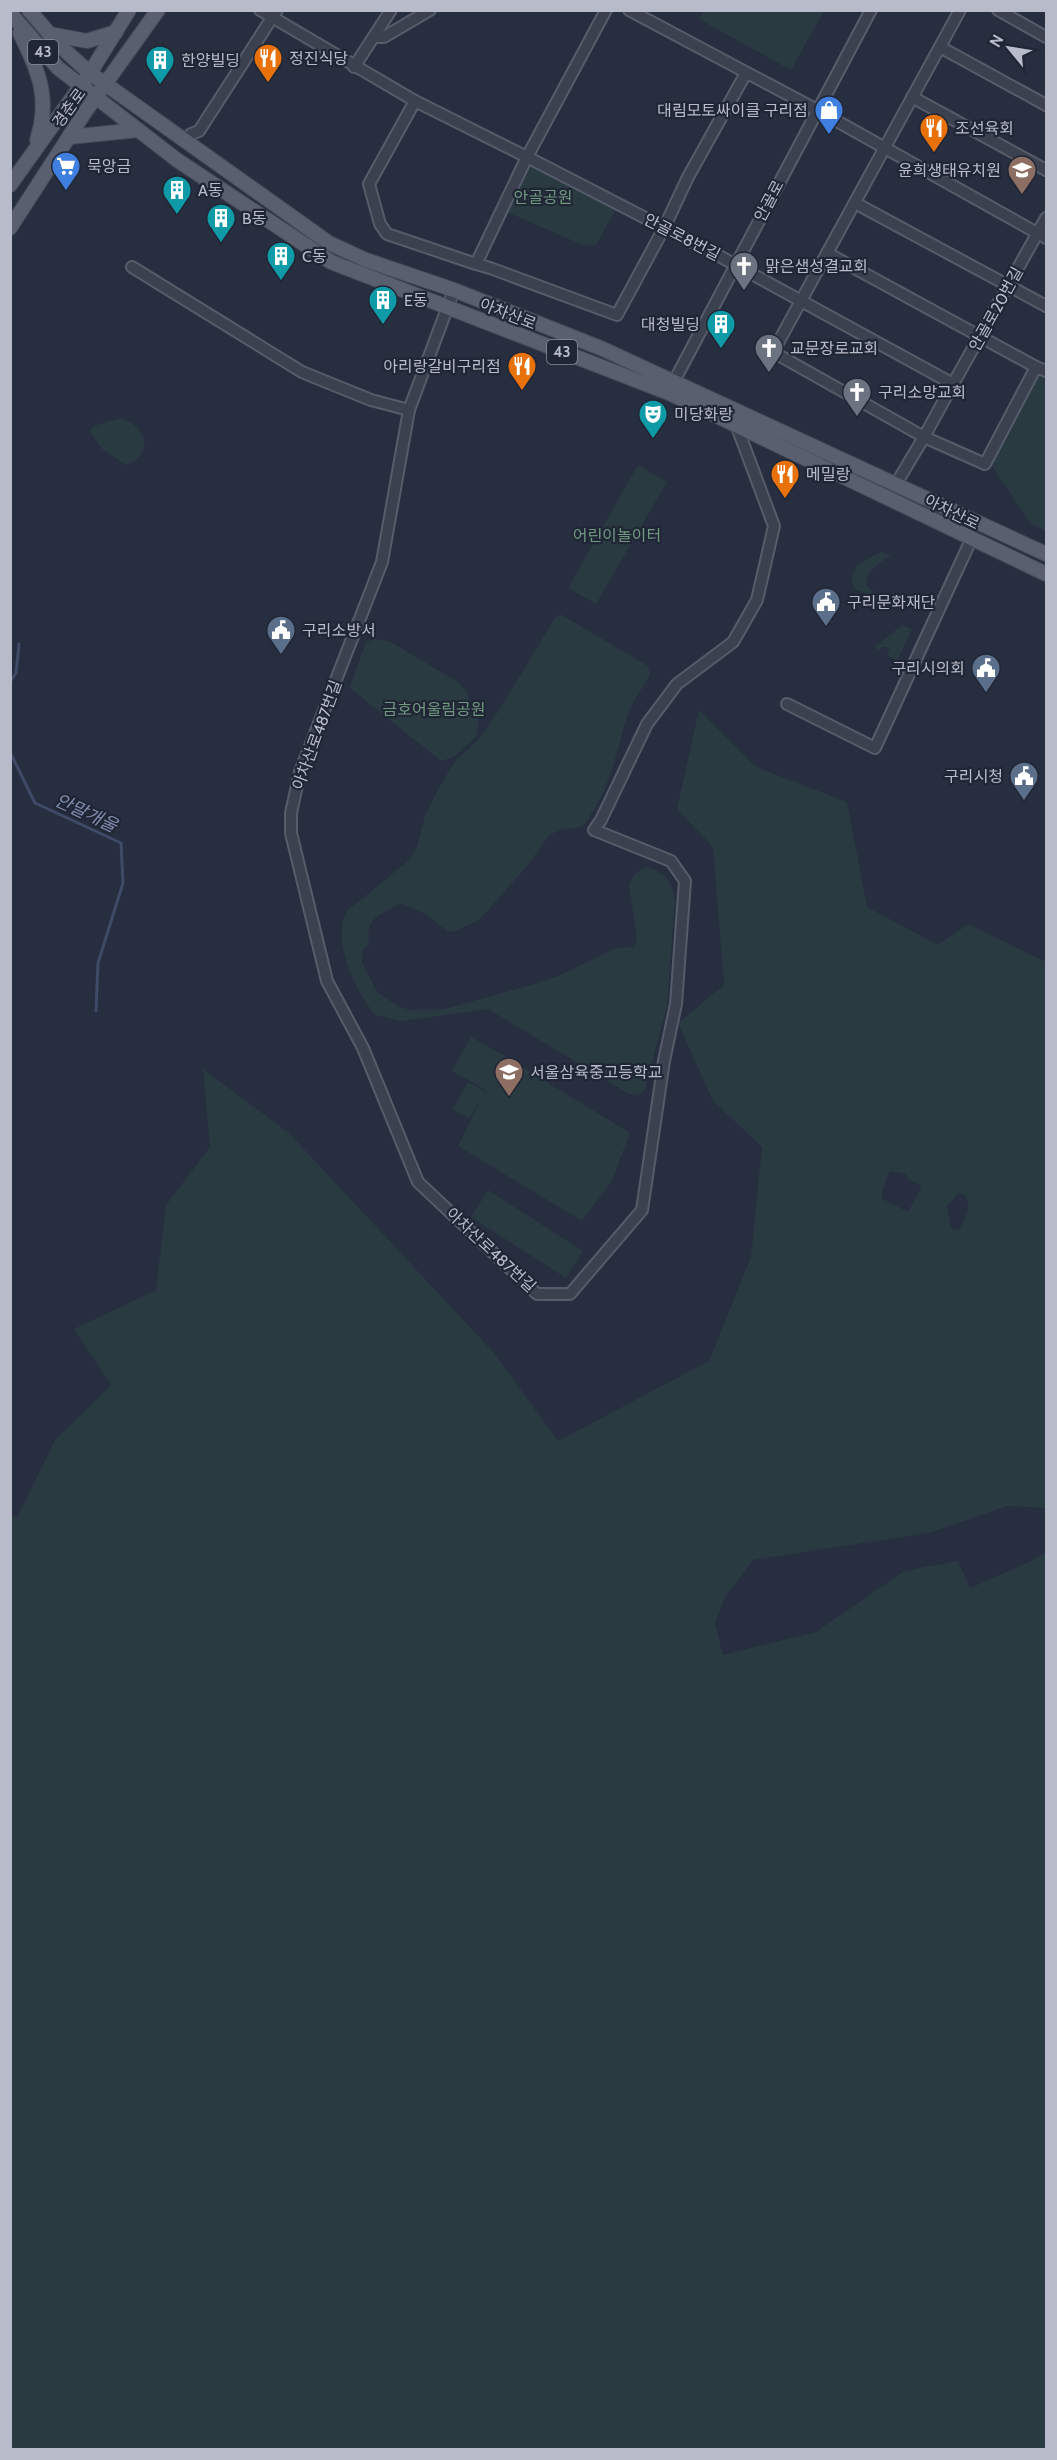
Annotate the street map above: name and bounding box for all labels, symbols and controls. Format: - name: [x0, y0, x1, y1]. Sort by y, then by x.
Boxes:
- north arrow: [979, 18, 1039, 78]
- text: N: [985, 31, 1007, 50]
- road number: 43: [28, 40, 58, 64]
- restaurant icon: 정진식당: [252, 42, 284, 84]
- building icon: 한양빌딩: [144, 44, 176, 86]
- place label: 정진식당: [289, 49, 348, 68]
- place label: 한양빌딩: [181, 51, 240, 70]
- street label: 경춘로: [48, 84, 90, 131]
- shop icon: 대림모토싸이클 구리점: [813, 94, 845, 136]
- place label: 대림모토싸이클 구리점: [657, 101, 808, 120]
- restaurant icon: 조선육회: [918, 112, 950, 154]
- place label: 조선육회: [955, 119, 1014, 138]
- supermarket icon: 묵앙금: [50, 150, 82, 192]
- school or university icon: 윤희생태유치원: [1006, 154, 1038, 196]
- place label: 묵앙금: [87, 157, 131, 176]
- place label: 윤희생태유치원: [898, 161, 1001, 180]
- building icon: A동: [161, 174, 193, 216]
- street label: 안골로: [750, 177, 788, 225]
- place label: A동: [198, 181, 223, 200]
- park label: 안골공원: [514, 188, 572, 207]
- building icon: B동: [205, 202, 237, 244]
- place label: B동: [242, 209, 267, 228]
- street label: 안골로8번길: [641, 210, 723, 264]
- building icon: C동: [265, 240, 297, 282]
- place label: C동: [302, 247, 327, 266]
- church icon: 맑은샘성결교회: [728, 250, 760, 292]
- place label: 맑은샘성결교회: [765, 257, 868, 276]
- street label: 안골로20번길: [965, 264, 1027, 354]
- building icon: E동: [367, 284, 399, 326]
- place label: E동: [404, 291, 428, 310]
- street label: 아차산로: [477, 295, 539, 334]
- building icon: 대청빌딩: [705, 308, 737, 350]
- place label: 대청빌딩: [641, 315, 700, 334]
- church icon: 교문장로교회: [753, 332, 785, 374]
- place label: 교문장로교회: [790, 339, 878, 358]
- road number: 43: [547, 340, 577, 364]
- restaurant icon: 아리랑갈비구리점: [506, 350, 538, 392]
- place label: 아리랑갈비구리점: [383, 357, 501, 376]
- church icon: 구리소망교회: [841, 376, 873, 418]
- place label: 구리소망교회: [878, 383, 966, 402]
- theatre icon: 미당화랑: [637, 398, 669, 440]
- place label: 미당화랑: [674, 405, 733, 424]
- restaurant icon: 메밀랑: [769, 458, 801, 500]
- place label: 메밀랑: [806, 465, 850, 484]
- street label: 아차산로: [921, 491, 983, 534]
- park label: 어린이놀이터: [573, 526, 661, 545]
- public building icon: 구리문화재단: [810, 586, 842, 628]
- place label: 구리문화재단: [847, 593, 936, 612]
- public building icon: 구리소방서: [265, 614, 297, 656]
- place label: 구리소방서: [302, 621, 376, 640]
- public building icon: 구리시의회: [970, 652, 1002, 694]
- place label: 구리시의회: [891, 659, 965, 678]
- street label: 아차산로487번길: [288, 678, 346, 792]
- park label: 금호어울림공원: [382, 700, 486, 719]
- public building icon: 구리시청: [1008, 760, 1040, 802]
- place label: 구리시청: [944, 767, 1003, 786]
- water label: 안말개울: [51, 789, 122, 838]
- school or university icon: 서울삼육중고등학교: [493, 1056, 525, 1098]
- place label: 서울삼육중고등학교: [530, 1063, 662, 1082]
- street label: 아차산로487번길: [442, 1204, 540, 1296]

